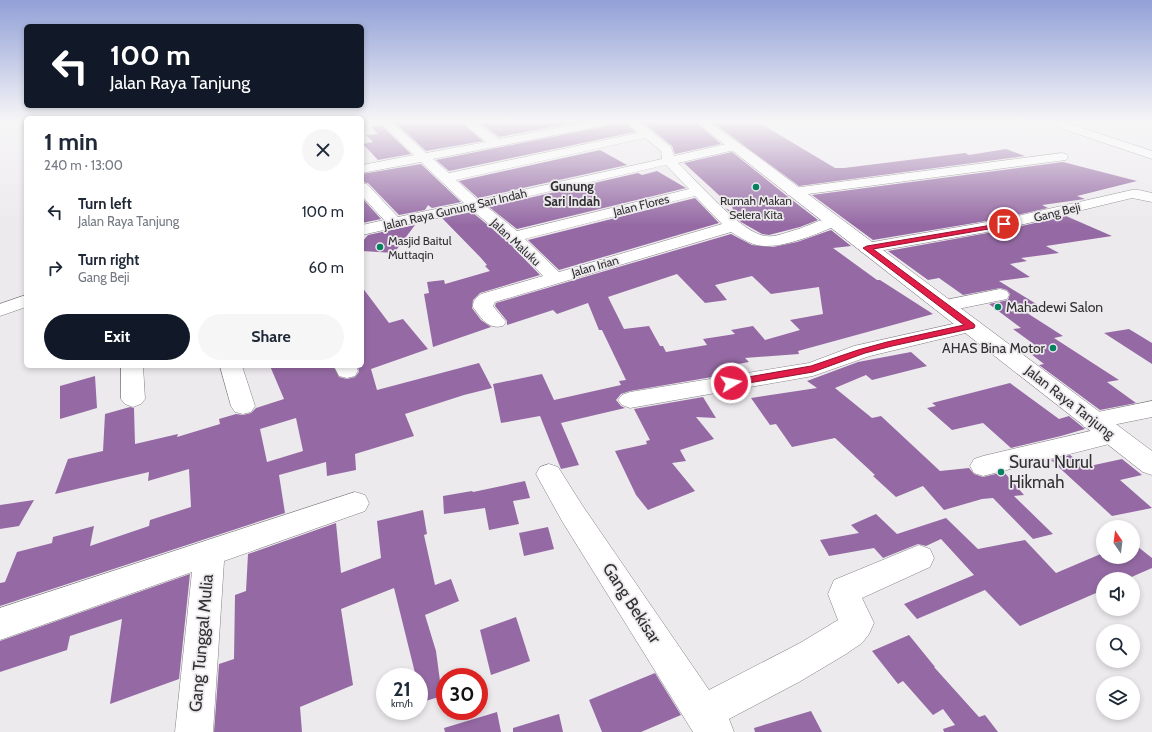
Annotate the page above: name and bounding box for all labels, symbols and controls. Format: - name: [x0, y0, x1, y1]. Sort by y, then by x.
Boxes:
- text: 100 m: [110, 38, 191, 72]
- icon: left: [44, 40, 96, 92]
- text: Jalan Raya Tanjung: [110, 72, 250, 94]
- text: 1 min: [44, 127, 98, 156]
- button: close: [302, 129, 344, 171]
- text: 240 m · 13:00: [44, 157, 123, 173]
- district label: Gunung Sari Indah: [544, 178, 600, 209]
- marker: Rumah Makan Selera Kita: [751, 182, 761, 192]
- street label: Jalan Raya Gunung Sari Indah: [381, 185, 528, 233]
- street label: Jalan Flores: [611, 191, 671, 219]
- place label: Rumah Makan Selera Kita: [720, 193, 792, 222]
- text: Turn left: [78, 195, 132, 213]
- street label: Gang Beji: [1032, 199, 1082, 225]
- icon: left: [44, 201, 66, 223]
- text: 100 m: [302, 203, 344, 221]
- pin: [987, 207, 1021, 241]
- text: Jalan Raya Tanjung: [78, 213, 179, 229]
- icon: arrive: [993, 213, 1015, 235]
- street label: Jalan Maluku: [487, 214, 544, 269]
- place label: Masjid Baitul Muttaqin: [388, 233, 452, 262]
- marker: Masjid Baitul Muttaqin: [375, 242, 385, 252]
- text: Turn right: [78, 251, 139, 269]
- street label: Jalan Irian: [569, 252, 621, 280]
- icon: right: [44, 257, 66, 279]
- text: 60 m: [308, 259, 344, 277]
- text: Gang Beji: [78, 269, 130, 285]
- place label: Mahadewi Salon: [1006, 298, 1103, 316]
- marker: Mahadewi Salon: [993, 302, 1003, 312]
- button: Exit: [44, 314, 190, 360]
- button: Share: [198, 314, 344, 360]
- place label: AHAS Bina Motor: [942, 339, 1046, 357]
- marker: AHAS Bina Motor: [1048, 343, 1058, 353]
- street label: Jalan Raya Tanjung: [1021, 361, 1119, 443]
- position arrow: [710, 362, 752, 404]
- place label: Surau Nurul Hikmah: [1009, 452, 1093, 492]
- marker: Surau Nurul Hikmah: [996, 467, 1006, 477]
- north arrow: [1096, 520, 1140, 564]
- map controls: [1096, 520, 1140, 720]
- street label: Gang Bekisar: [599, 559, 666, 648]
- street label: Gang Tunggal Mulia: [185, 572, 217, 713]
- button: sound: [1096, 572, 1140, 616]
- button: search: [1096, 624, 1140, 668]
- speed limit sign: 30: [436, 668, 488, 720]
- button: layers: [1096, 676, 1140, 720]
- text: 21: [393, 677, 411, 701]
- text: km/h: [391, 697, 413, 710]

